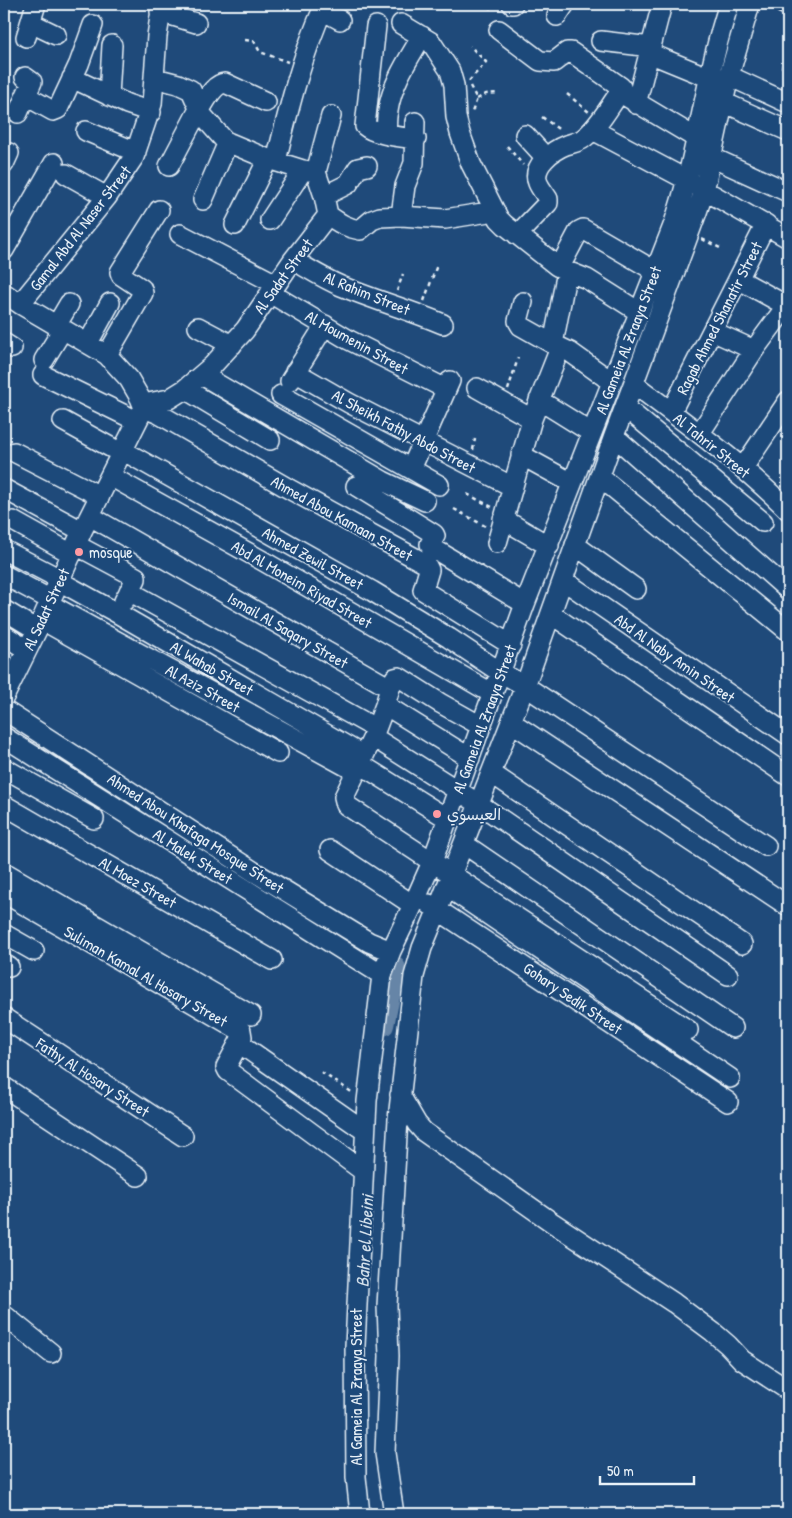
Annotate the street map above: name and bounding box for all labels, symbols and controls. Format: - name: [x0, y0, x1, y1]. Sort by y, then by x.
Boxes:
- street label: Gamal Abd Al Naser Street: [24, 160, 136, 295]
- street label: Al Sadat Street: [248, 233, 318, 318]
- street label: Ragab Ahmed Shanatir Street: [671, 237, 767, 398]
- street label: Al Gameia Al Zraaya Street: [590, 262, 667, 417]
- street label: Al Rahim Street: [321, 266, 414, 321]
- street label: Al Moumenin Street: [302, 305, 413, 380]
- street label: Al Sheikh Fathy Abdo Street: [328, 384, 480, 478]
- street label: Al Tahrir Street: [669, 407, 755, 483]
- street label: Ahmed Abou Kamaan Street: [267, 470, 417, 566]
- street label: Ahmed Zewil Street: [259, 521, 368, 595]
- street label: Abd Al Moneim Riyad Street: [228, 535, 377, 633]
- place label: mosque: [89, 541, 133, 563]
- marker: mosque: [73, 546, 85, 558]
- street label: Al Sadat Street: [17, 564, 75, 654]
- street label: Ismail Al Saqary Street: [224, 587, 353, 674]
- street label: Abd Al Naby Amin Street: [610, 608, 740, 708]
- street label: Al Wahab Street: [166, 635, 258, 701]
- street label: Al Gameia Al Zraaya Street: [447, 641, 521, 797]
- street label: Al Aziz Street: [162, 659, 245, 718]
- street label: Ahmed Abou Khafaga Mosque Street: [103, 768, 289, 899]
- place label: العيسوي: [447, 803, 501, 826]
- marker: العيسوي: [431, 808, 443, 820]
- street label: Al Malek Street: [149, 823, 237, 889]
- street label: Al Moez Street: [95, 851, 181, 913]
- street label: Suliman Kamal Al Hosary Street: [60, 920, 232, 1032]
- street label: Gohary Sedik Street: [519, 957, 627, 1040]
- street label: Fathy Al Hosary Street: [31, 1032, 154, 1122]
- water label: Bahr el Libeini: [350, 1192, 380, 1288]
- street label: Al Gameia Al Zraaya Street: [345, 1308, 367, 1466]
- scale bar: [600, 1453, 693, 1485]
- text: 50 m: [607, 1460, 634, 1481]

